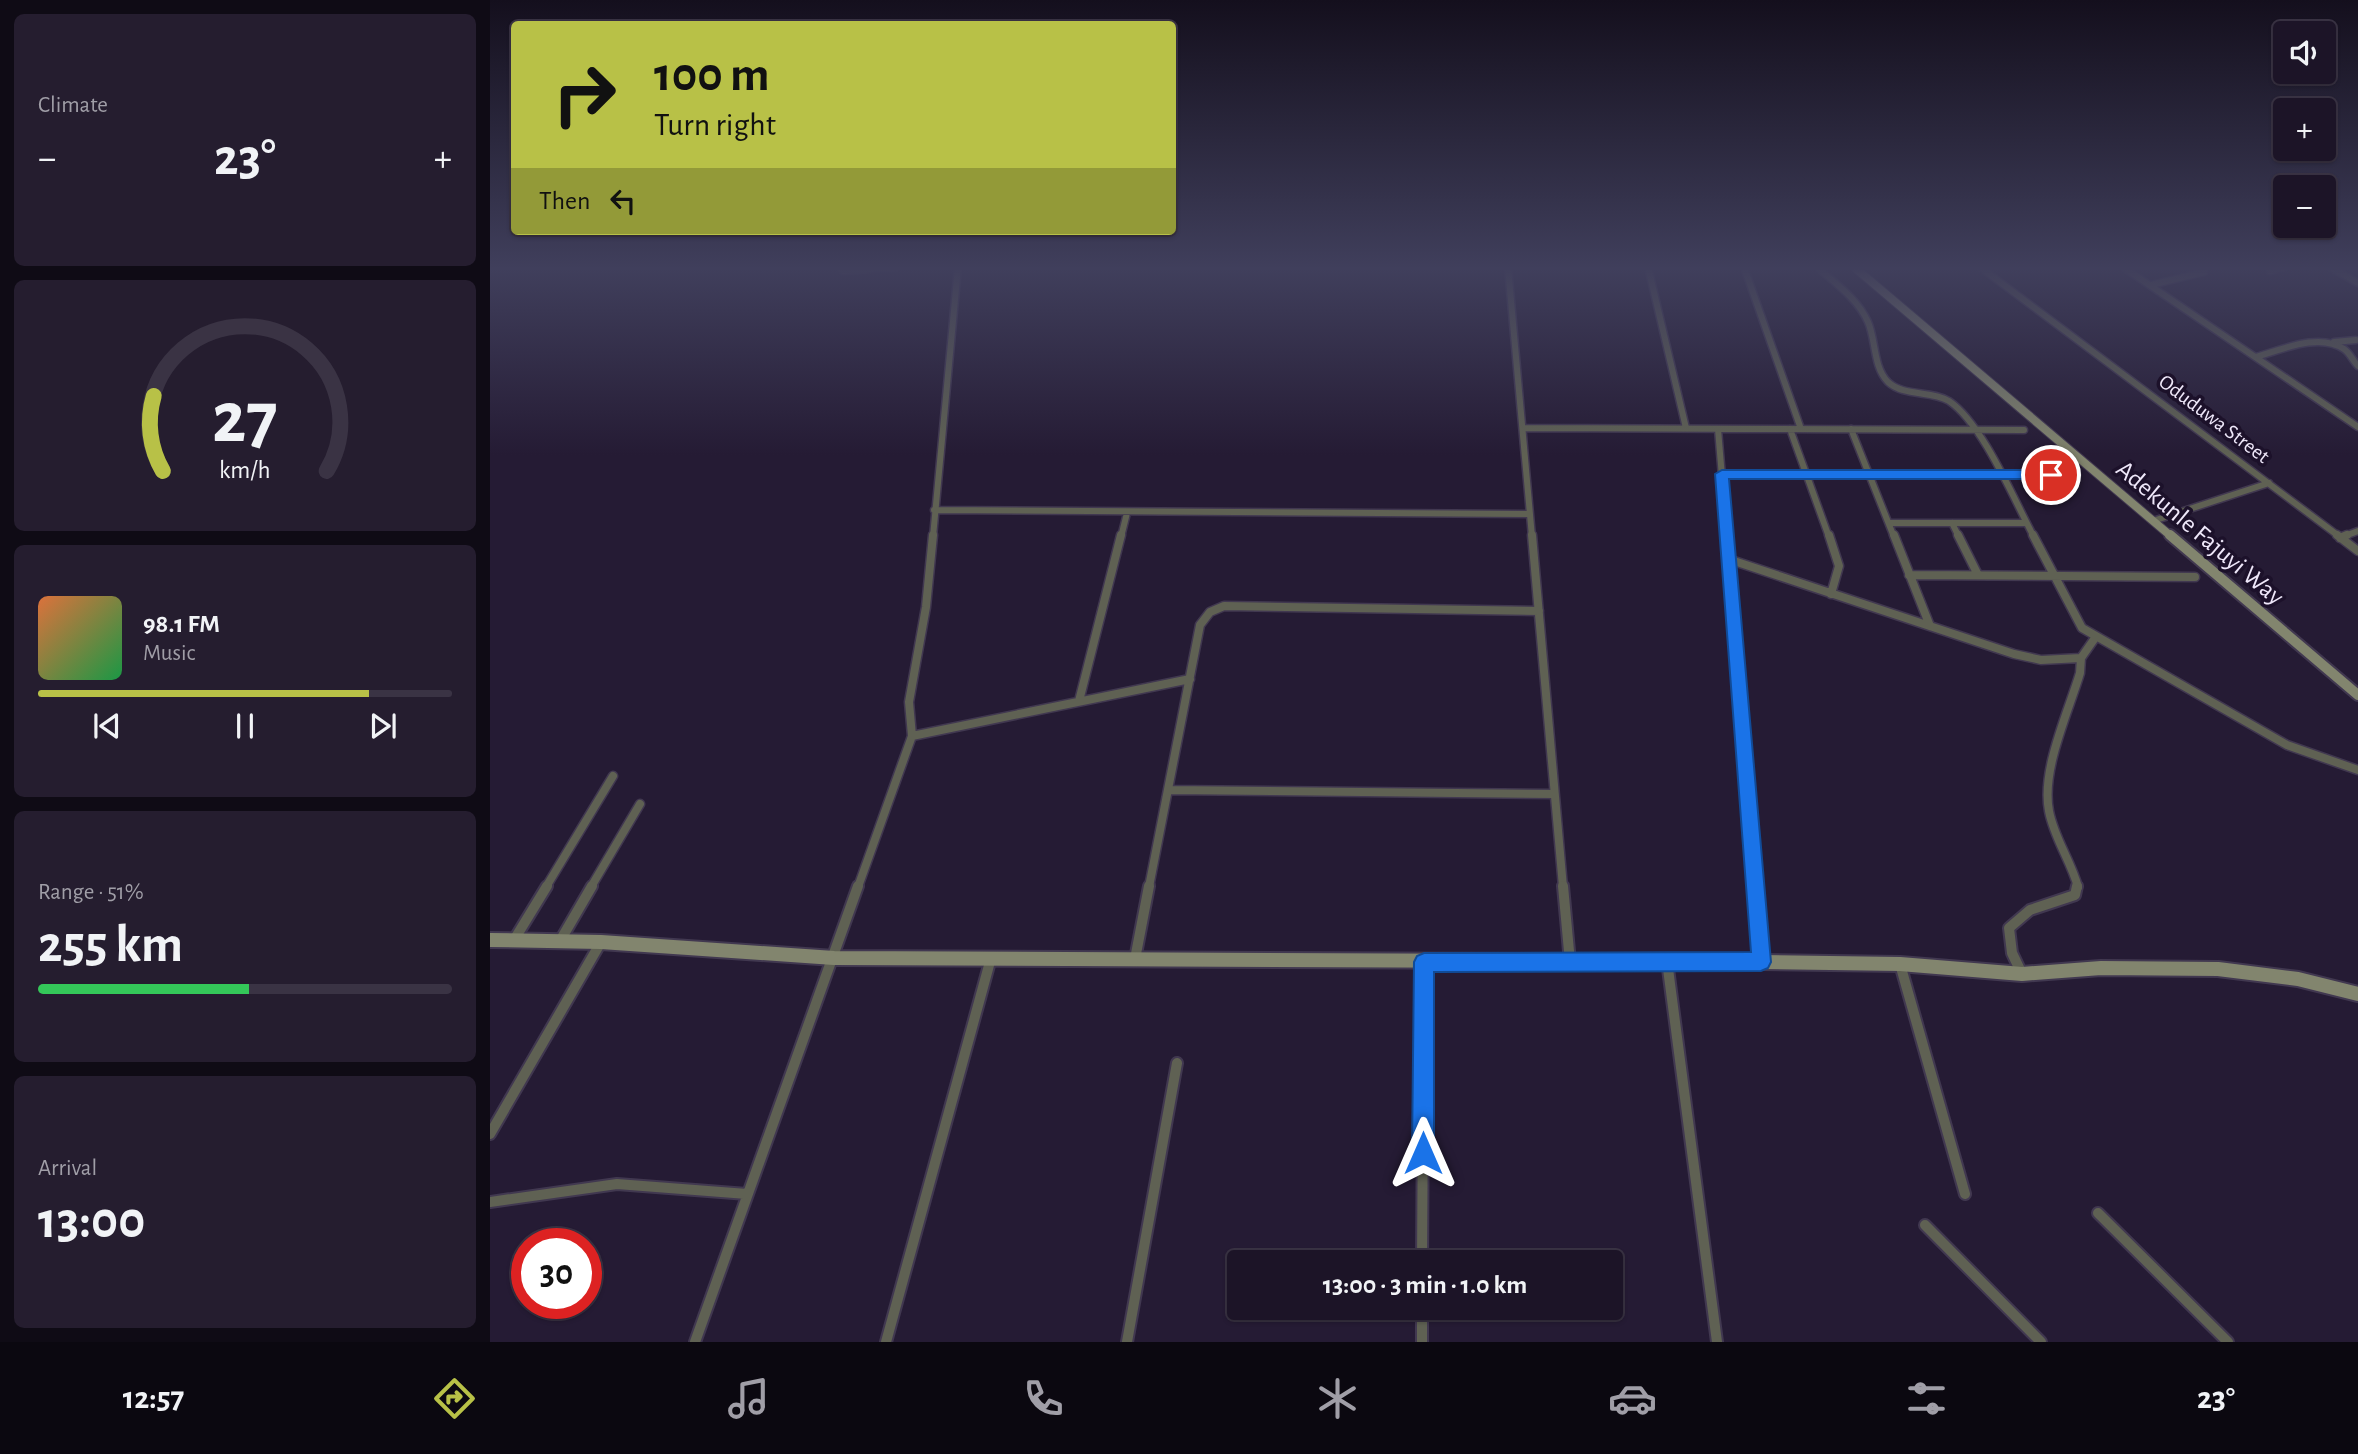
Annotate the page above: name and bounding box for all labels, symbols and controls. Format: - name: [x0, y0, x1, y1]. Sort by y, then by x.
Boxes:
- map controls: [2273, 21, 2336, 238]
- button: sound: [2273, 21, 2336, 84]
- icon: right: [539, 49, 630, 140]
- text: 100 m: [654, 51, 770, 100]
- text: Climate: [38, 94, 108, 117]
- button: +: [2273, 98, 2336, 161]
- text: Turn right: [654, 109, 776, 141]
- text: 23°: [214, 132, 276, 184]
- text: −: [38, 140, 56, 178]
- text: +: [434, 140, 452, 178]
- button: −: [2273, 175, 2336, 238]
- icon: left: [604, 182, 642, 220]
- text: Then: [539, 188, 590, 214]
- street label: Oduduwa Street: [2155, 371, 2274, 467]
- text: 27: [212, 384, 278, 457]
- pin: [2021, 445, 2081, 505]
- icon: arrive: [2032, 456, 2070, 494]
- street label: Adekunle Fajuyi Way: [2111, 456, 2289, 610]
- text: km/h: [219, 458, 271, 483]
- text: 98.1 FM: [143, 611, 220, 637]
- text: Music: [143, 642, 195, 665]
- icon: previous: [88, 707, 126, 745]
- icon: pause: [226, 707, 264, 745]
- icon: next: [364, 707, 402, 745]
- text: Range · 51%: [38, 881, 144, 904]
- text: 255 km: [38, 919, 183, 971]
- position arrow: [1386, 1116, 1460, 1190]
- text: Arrival: [38, 1157, 97, 1180]
- text: 13:00: [38, 1195, 145, 1247]
- speed limit sign: 30: [511, 1228, 602, 1319]
- text: 13:00 · 3 min · 1.0 km: [1323, 1272, 1527, 1298]
- icon: directions: [430, 1374, 479, 1423]
- icon: music: [724, 1374, 773, 1423]
- icon: phone: [1019, 1374, 1068, 1423]
- icon: climate: [1313, 1374, 1362, 1423]
- icon: car: [1608, 1374, 1657, 1423]
- icon: filters: [1902, 1374, 1951, 1423]
- text: 12:57: [123, 1382, 184, 1414]
- text: 23°: [2197, 1382, 2235, 1414]

